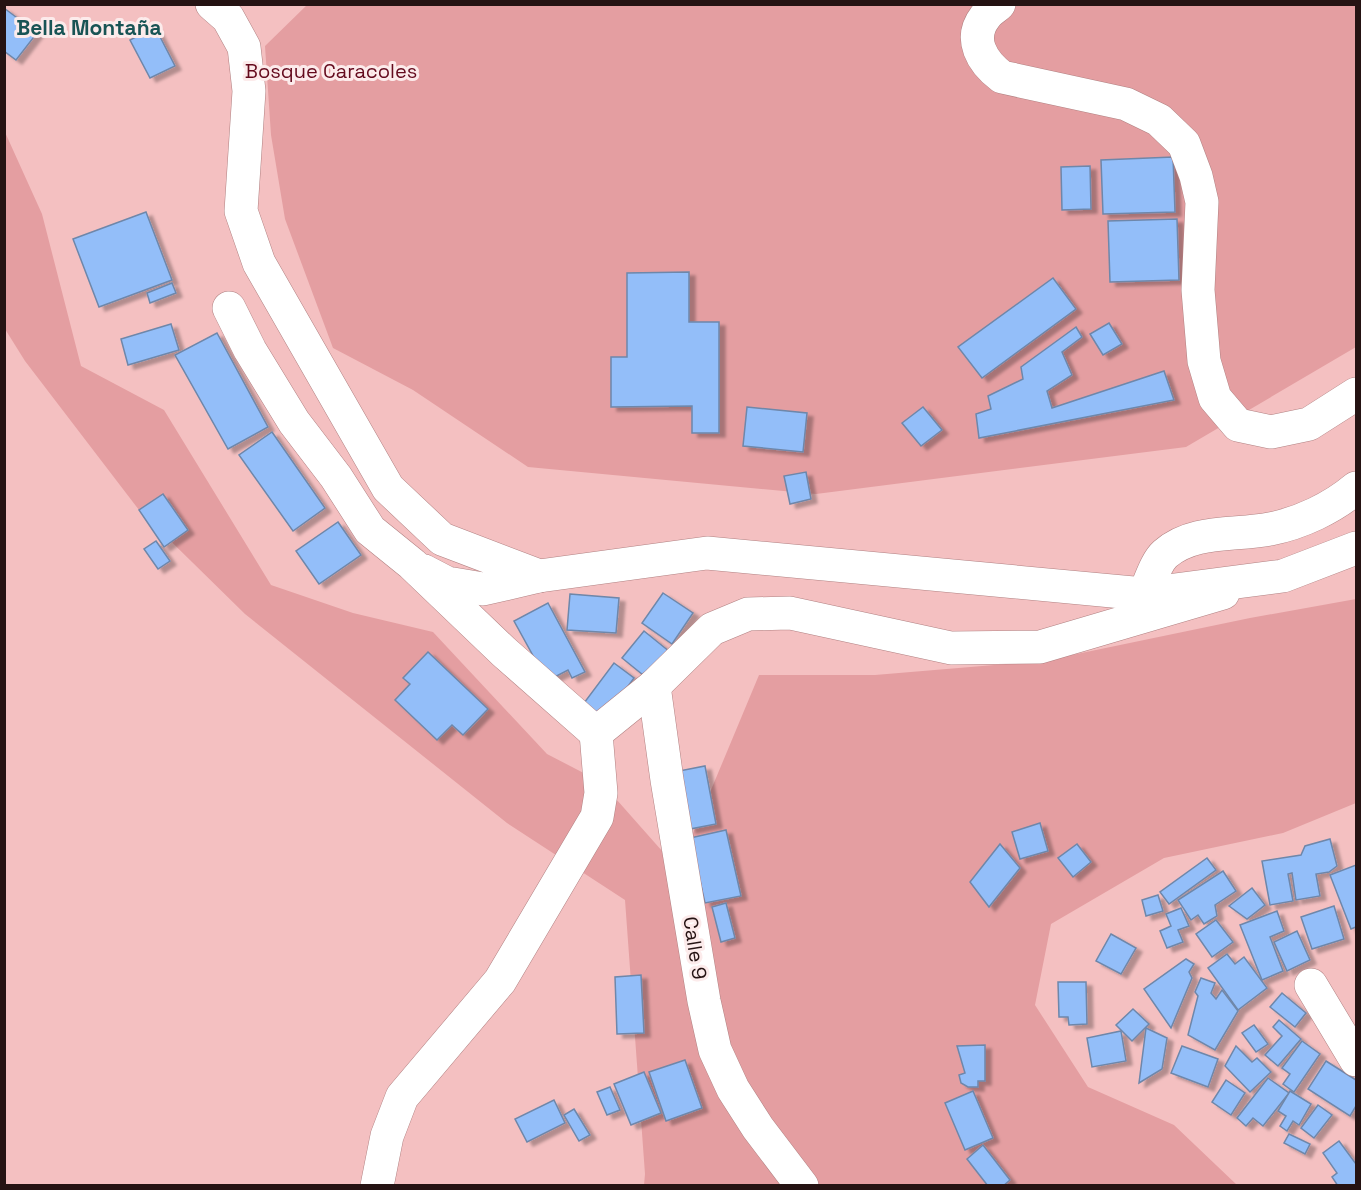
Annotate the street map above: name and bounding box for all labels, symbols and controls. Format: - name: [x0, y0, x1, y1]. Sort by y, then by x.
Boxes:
- district label: Bella Montaña: [16, 14, 162, 41]
- park label: Bosque Caracoles: [245, 58, 417, 84]
- street label: Calle 9: [677, 915, 713, 981]

